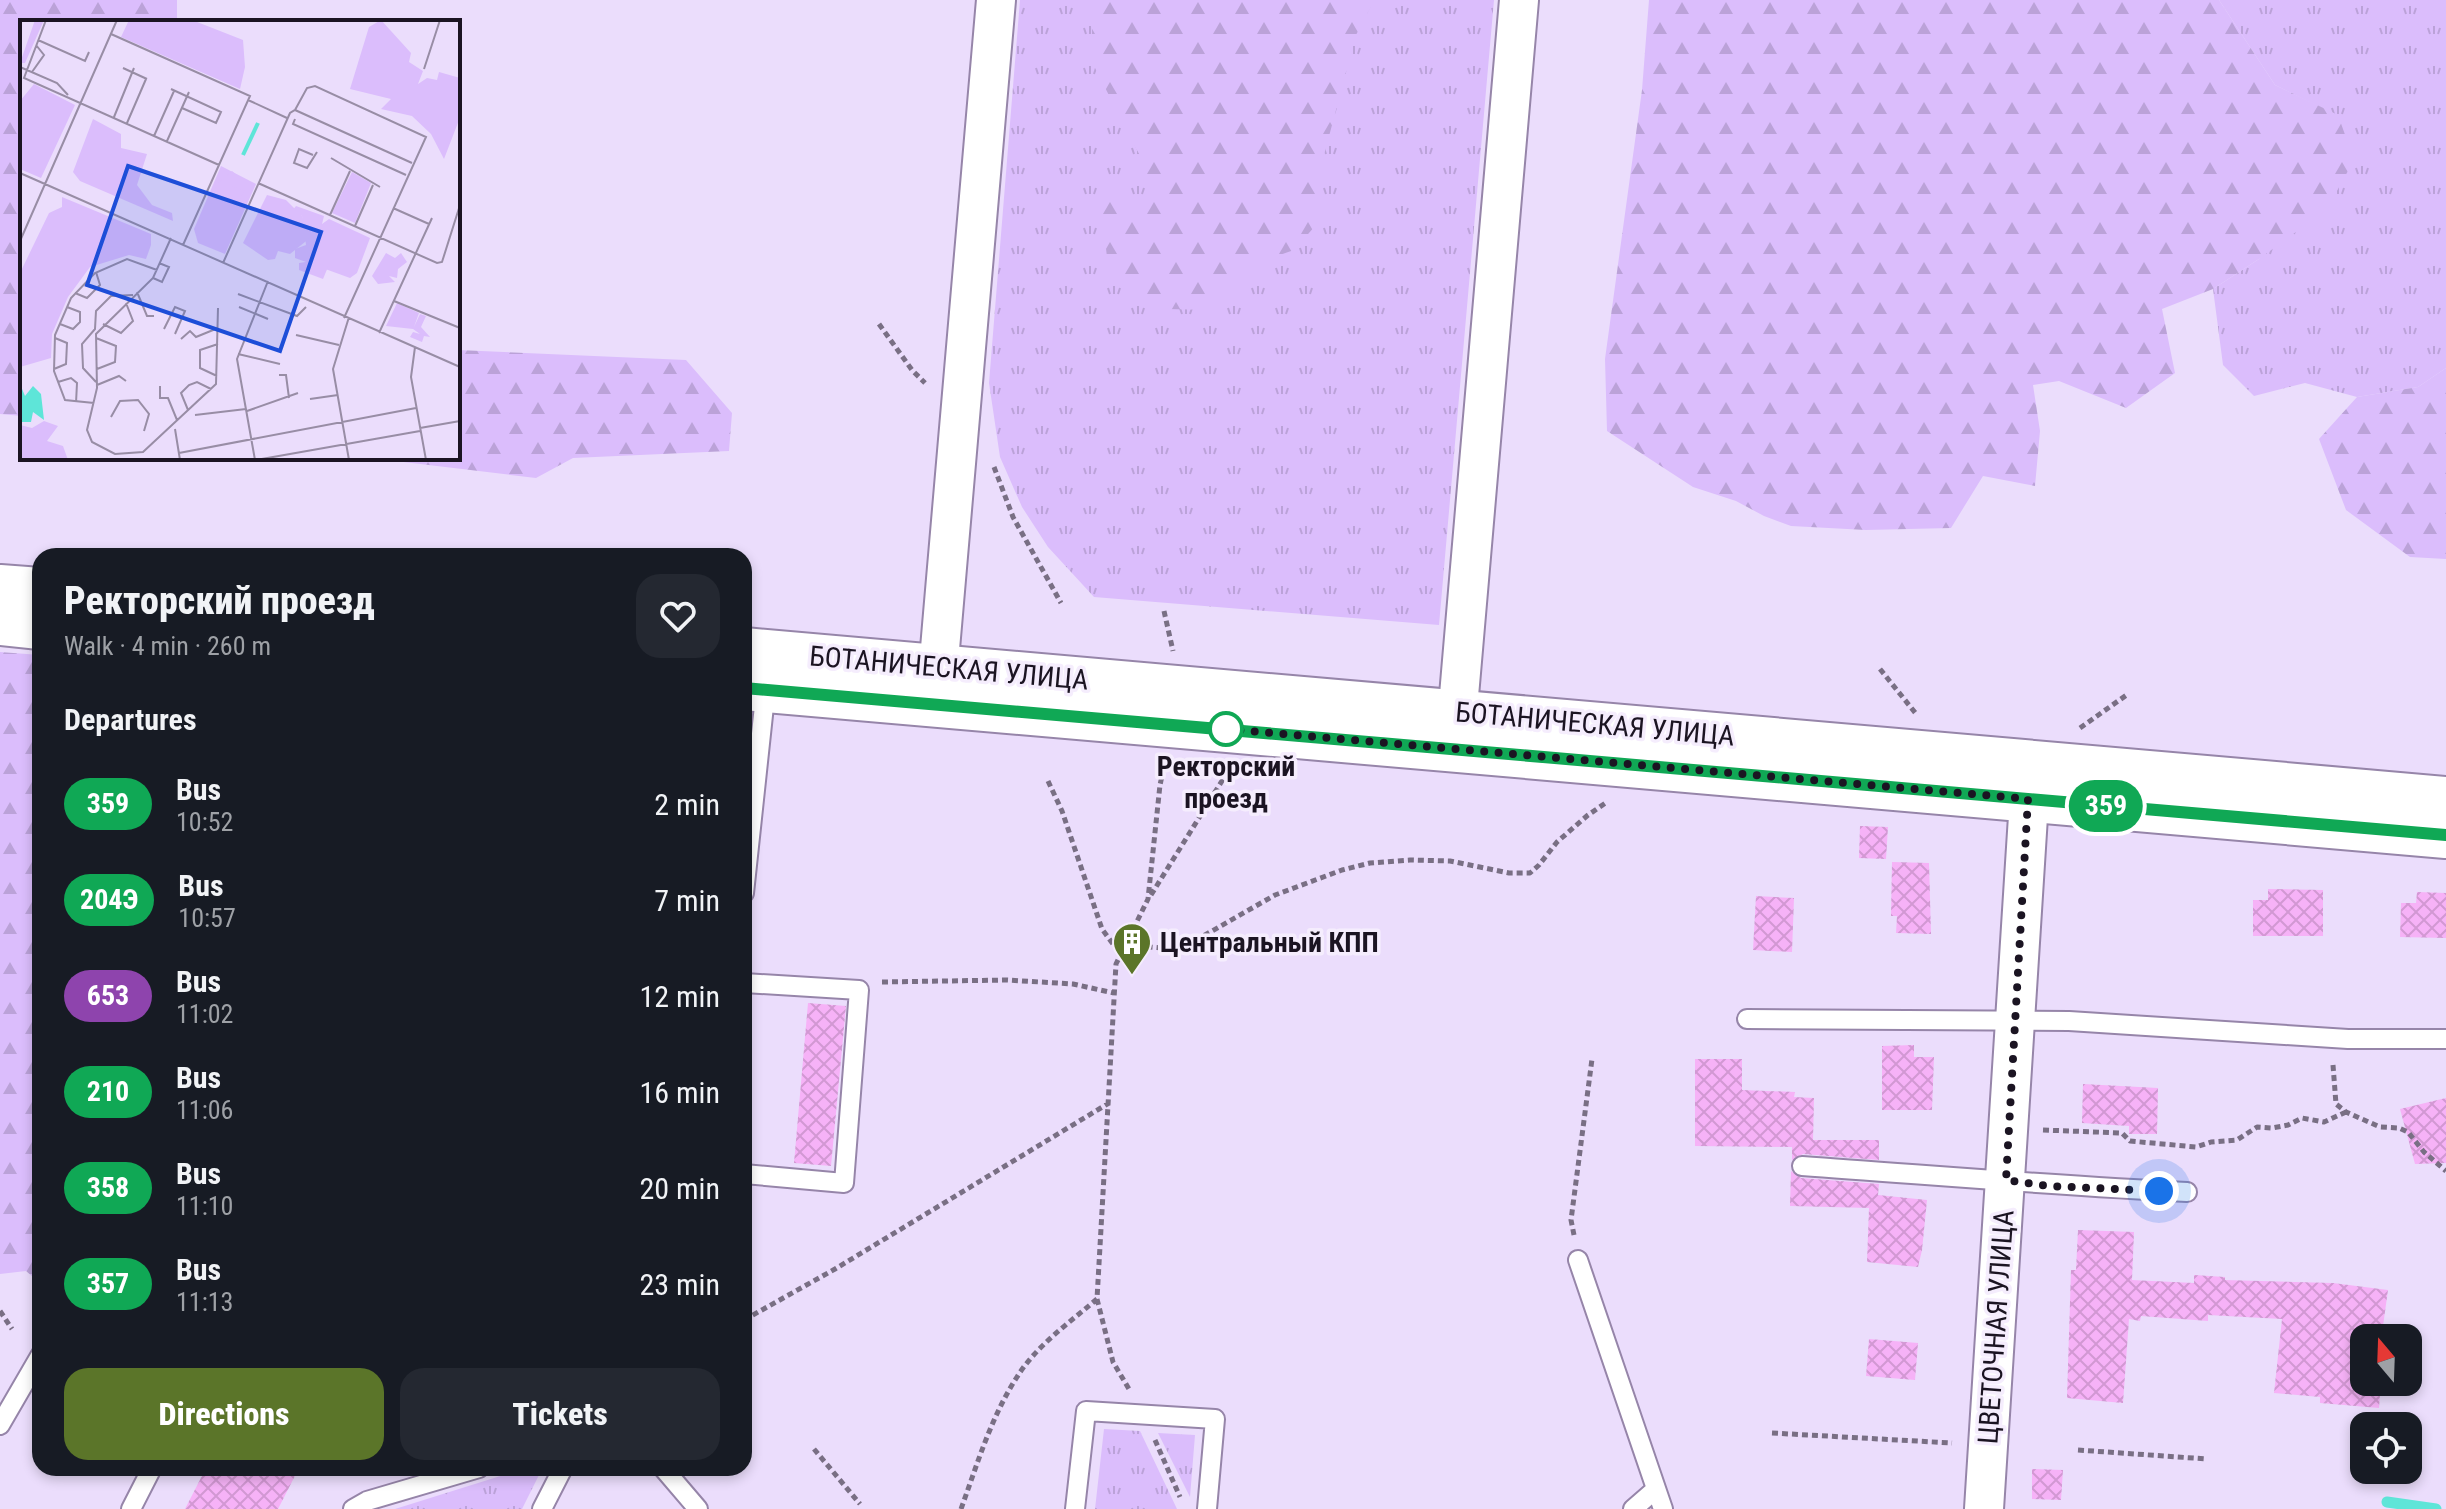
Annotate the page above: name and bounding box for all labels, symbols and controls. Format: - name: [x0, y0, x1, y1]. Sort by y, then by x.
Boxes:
- inset map: [20, 20, 460, 460]
- button: heart: [636, 574, 720, 658]
- text: Ректорский проезд: [64, 579, 375, 623]
- text: Walk · 4 min · 260 m: [64, 631, 271, 661]
- street label: БОТАНИЧЕСКАЯ УЛИЦА: [808, 639, 1090, 697]
- street label: БОТАНИЧЕСКАЯ УЛИЦА: [1454, 695, 1736, 753]
- text: Departures: [64, 702, 197, 737]
- marker: Ректорский проезд: [1209, 712, 1243, 746]
- place label: Ректорский проезд: [1157, 750, 1295, 815]
- text: Bus: [176, 772, 221, 807]
- line badge: 359: [2060, 780, 2152, 832]
- text: 359: [87, 787, 129, 820]
- text: 2 min: [654, 787, 720, 822]
- text: 359: [2085, 789, 2127, 822]
- text: 10:52: [176, 807, 233, 837]
- text: Bus: [178, 868, 224, 903]
- text: 204Э: [80, 883, 138, 916]
- text: 7 min: [654, 883, 720, 918]
- text: 10:57: [178, 903, 236, 933]
- building icon: Центральный КПП: [1111, 921, 1153, 976]
- place label: Центральный КПП: [1160, 926, 1379, 959]
- text: Bus: [176, 964, 221, 999]
- text: 653: [87, 979, 129, 1012]
- text: 12 min: [639, 979, 720, 1014]
- text: 11:02: [176, 999, 233, 1029]
- text: Bus: [176, 1060, 221, 1095]
- text: 210: [87, 1075, 129, 1108]
- text: 16 min: [639, 1075, 720, 1110]
- text: 11:06: [176, 1095, 233, 1125]
- text: Bus: [176, 1156, 221, 1191]
- text: 358: [87, 1171, 129, 1204]
- text: 20 min: [639, 1171, 720, 1206]
- your location: [2139, 1171, 2179, 1211]
- text: 11:10: [176, 1191, 233, 1221]
- street label: ЦВЕТОЧНАЯ УЛИЦА: [1971, 1209, 2021, 1445]
- text: Bus: [176, 1252, 221, 1287]
- text: 357: [87, 1267, 129, 1300]
- text: 23 min: [639, 1267, 720, 1302]
- text: 11:13: [176, 1287, 233, 1317]
- north arrow: [2350, 1324, 2422, 1396]
- map controls: [2350, 1324, 2422, 1484]
- button: Directions: [64, 1368, 384, 1460]
- button: Tickets: [400, 1368, 720, 1460]
- button: locate: [2350, 1412, 2422, 1484]

